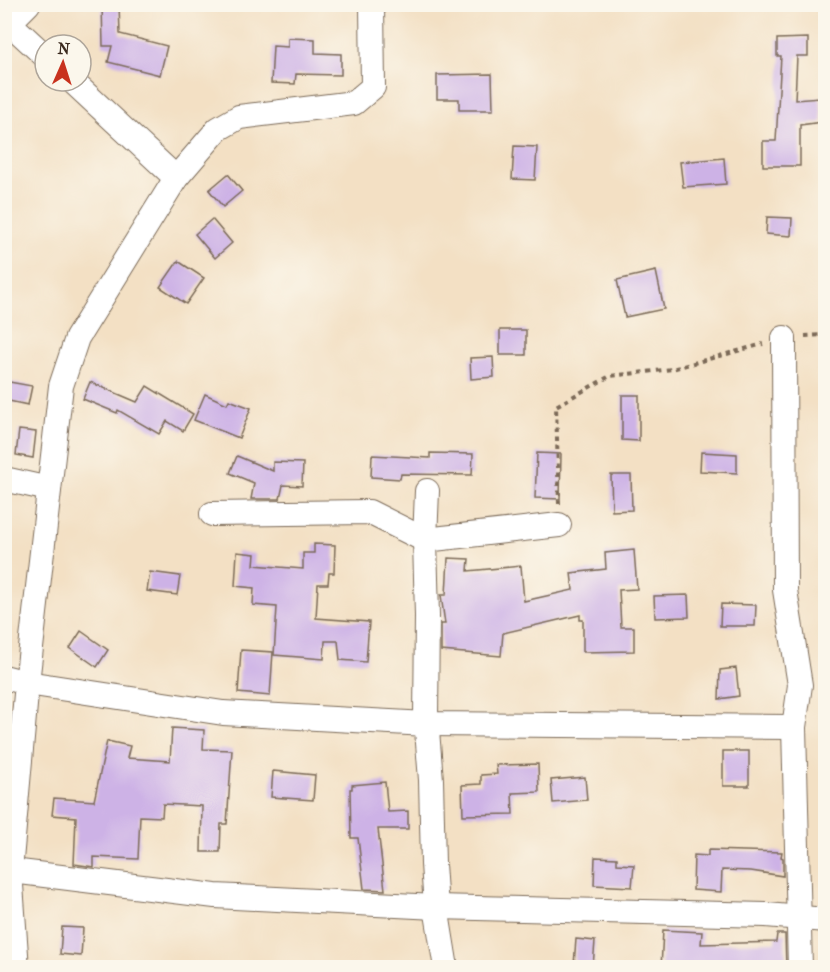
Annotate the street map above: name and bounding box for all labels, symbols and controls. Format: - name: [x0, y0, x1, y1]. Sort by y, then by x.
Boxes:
- north arrow: [33, 33, 93, 93]
- text: N: [57, 39, 71, 58]

